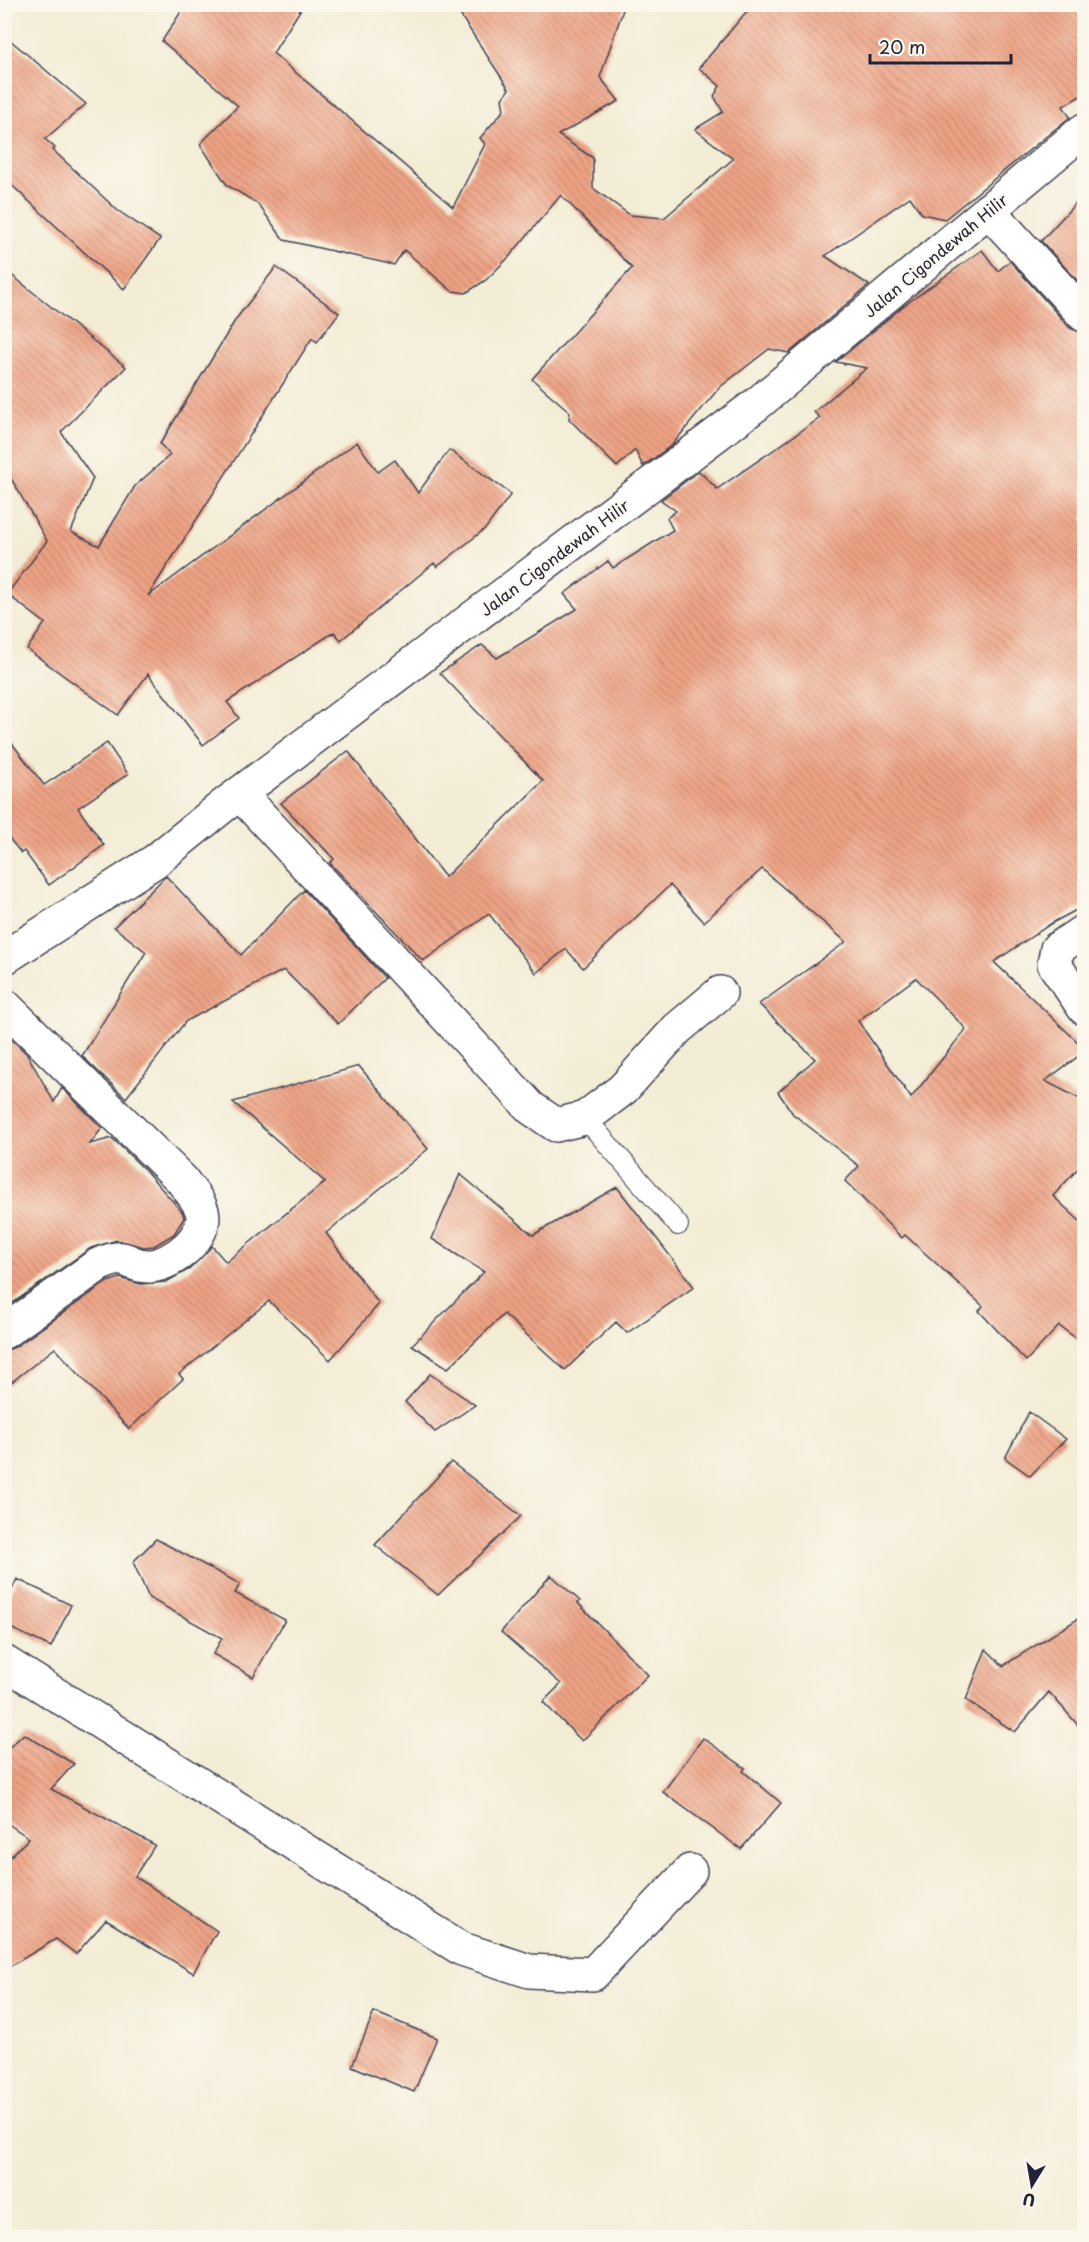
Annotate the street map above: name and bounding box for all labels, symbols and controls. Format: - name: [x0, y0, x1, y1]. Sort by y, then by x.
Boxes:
- scale bar: [870, 27, 1011, 65]
- text: 20 m: [879, 33, 925, 60]
- street label: Jalan Cigondewah Hilir: [858, 187, 1013, 322]
- street label: Jalan Cigondewah Hilir: [474, 492, 634, 621]
- north arrow: [1002, 2155, 1062, 2215]
- text: U: [1021, 2188, 1037, 2214]

